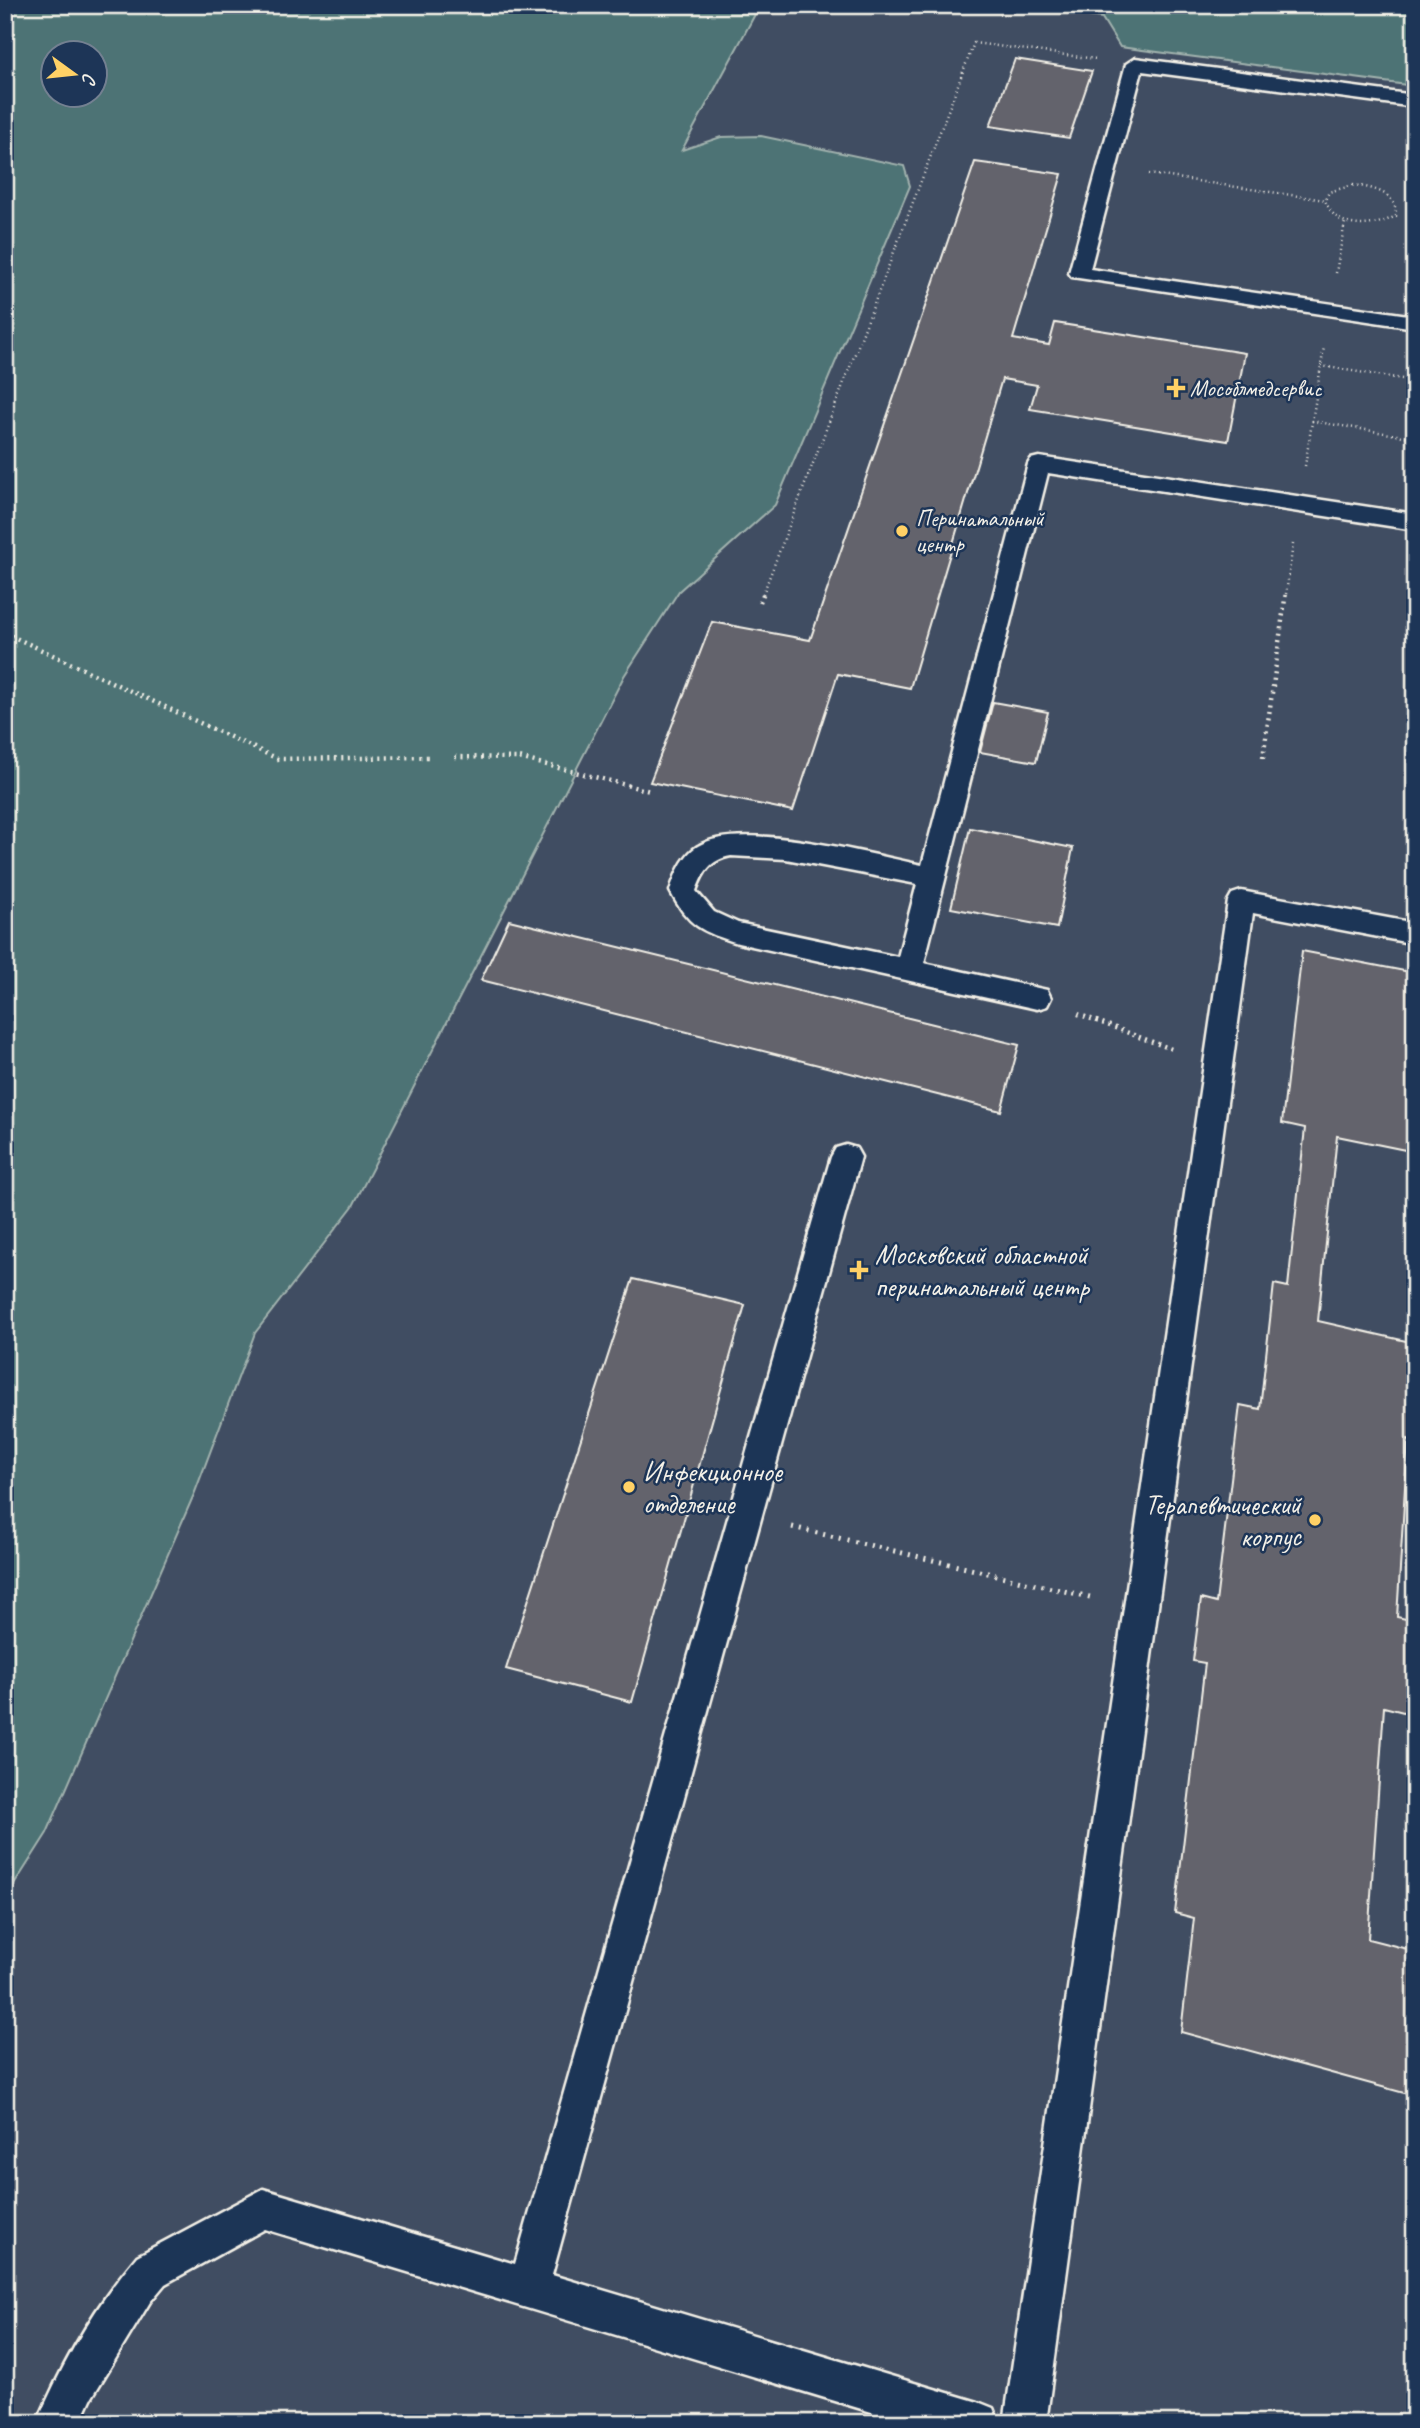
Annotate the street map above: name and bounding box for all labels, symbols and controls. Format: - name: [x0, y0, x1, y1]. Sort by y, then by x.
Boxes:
- north arrow: [38, 38, 108, 108]
- text: С: [76, 71, 102, 88]
- place label: Мособлмедсервис: [1190, 374, 1323, 403]
- marker: Мособлмедсервис: [1168, 380, 1184, 396]
- place label: Перинатальный центр: [916, 504, 1045, 559]
- marker: Перинатальный центр: [894, 523, 910, 539]
- place label: Московский областной перинатальный центр: [875, 1237, 1091, 1304]
- marker: Московский областной перинатальный центр: [849, 1260, 869, 1280]
- place label: Инфекционное отделение: [643, 1454, 784, 1521]
- marker: Инфекционное отделение: [621, 1479, 637, 1495]
- place label: Терапевтический корпус: [1145, 1487, 1303, 1554]
- marker: Терапевтический корпус: [1307, 1512, 1323, 1528]

